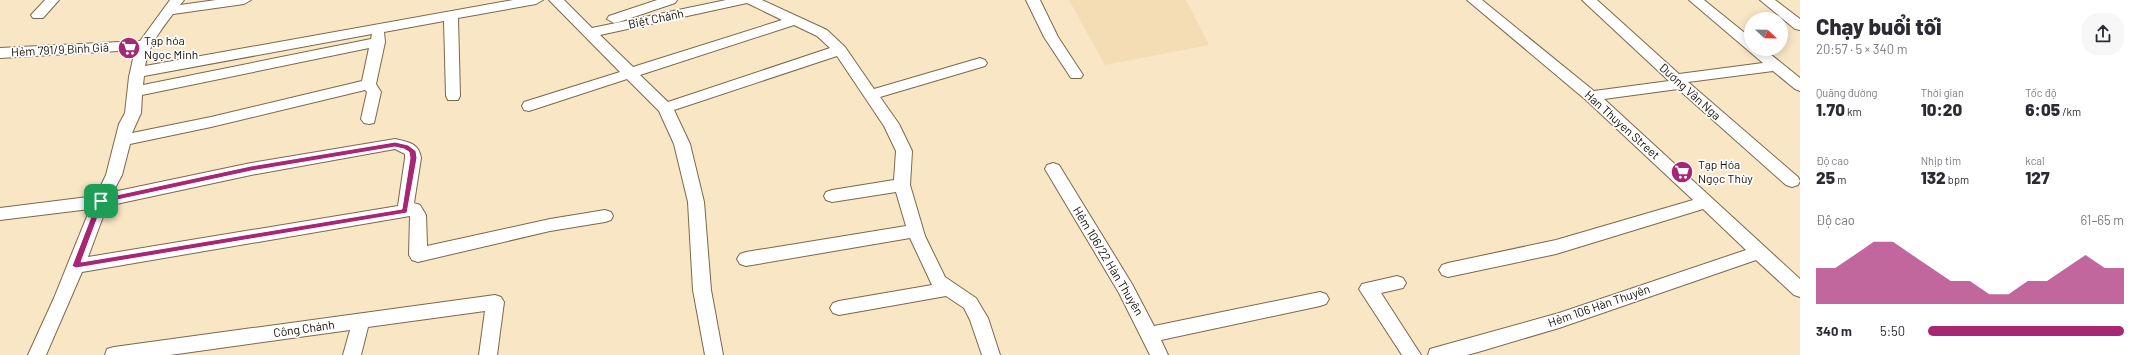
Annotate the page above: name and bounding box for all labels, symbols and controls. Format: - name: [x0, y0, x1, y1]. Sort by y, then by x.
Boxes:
- street label: Biệt Chánh: [627, 5, 685, 31]
- north arrow: [1744, 12, 1788, 56]
- map controls: [1744, 12, 1788, 56]
- text: Chạy buổi tối: [1816, 13, 1942, 39]
- button: share: [2082, 13, 2124, 55]
- place label: Tạp hóa Ngọc Minh: [144, 33, 198, 61]
- supermarket icon: Tạp hóa Ngọc Minh: [116, 35, 142, 61]
- street label: Hẻm 791/9 Bình Giã: [11, 39, 109, 59]
- text: 20:57 · 5 × 340 m: [1816, 41, 1907, 57]
- street label: Dương Vân Nga: [1657, 60, 1724, 122]
- text: Quãng đường: [1816, 86, 1878, 99]
- text: Thời gian: [1921, 86, 1964, 99]
- text: Tốc độ: [2025, 86, 2057, 99]
- street label: Han Thuyen Street: [1582, 87, 1663, 162]
- text: 1.70: [1816, 99, 1845, 119]
- text: 10:20: [1921, 99, 1962, 119]
- text: 6:05: [2025, 99, 2060, 119]
- text: km: [1845, 105, 1862, 118]
- text: /km: [2060, 105, 2081, 118]
- text: Độ cao: [1816, 154, 1849, 167]
- text: Nhịp tim: [1921, 154, 1961, 167]
- text: kcal: [2025, 154, 2045, 167]
- place label: Tạp Hóa Ngọc Thùy: [1698, 157, 1753, 185]
- supermarket icon: Tạp Hóa Ngọc Thùy: [1669, 159, 1695, 185]
- text: 25: [1816, 167, 1835, 187]
- text: 132: [1921, 167, 1946, 187]
- text: 127: [2025, 167, 2050, 187]
- text: m: [1835, 173, 1846, 186]
- text: bpm: [1946, 173, 1969, 186]
- pin: [84, 184, 118, 218]
- icon: arrive: [90, 190, 112, 212]
- street label: Hẻm 106/22 Hàn Thuyên: [1071, 203, 1147, 317]
- text: Độ cao: [1816, 212, 1855, 228]
- text: 61–65 m: [2080, 212, 2124, 228]
- street label: Hẻm 106 Hàn Thuyên: [1546, 281, 1651, 329]
- street label: Công Chánh: [272, 317, 335, 339]
- text: 340 m: [1816, 323, 1852, 339]
- text: 5:50: [1880, 323, 1905, 339]

